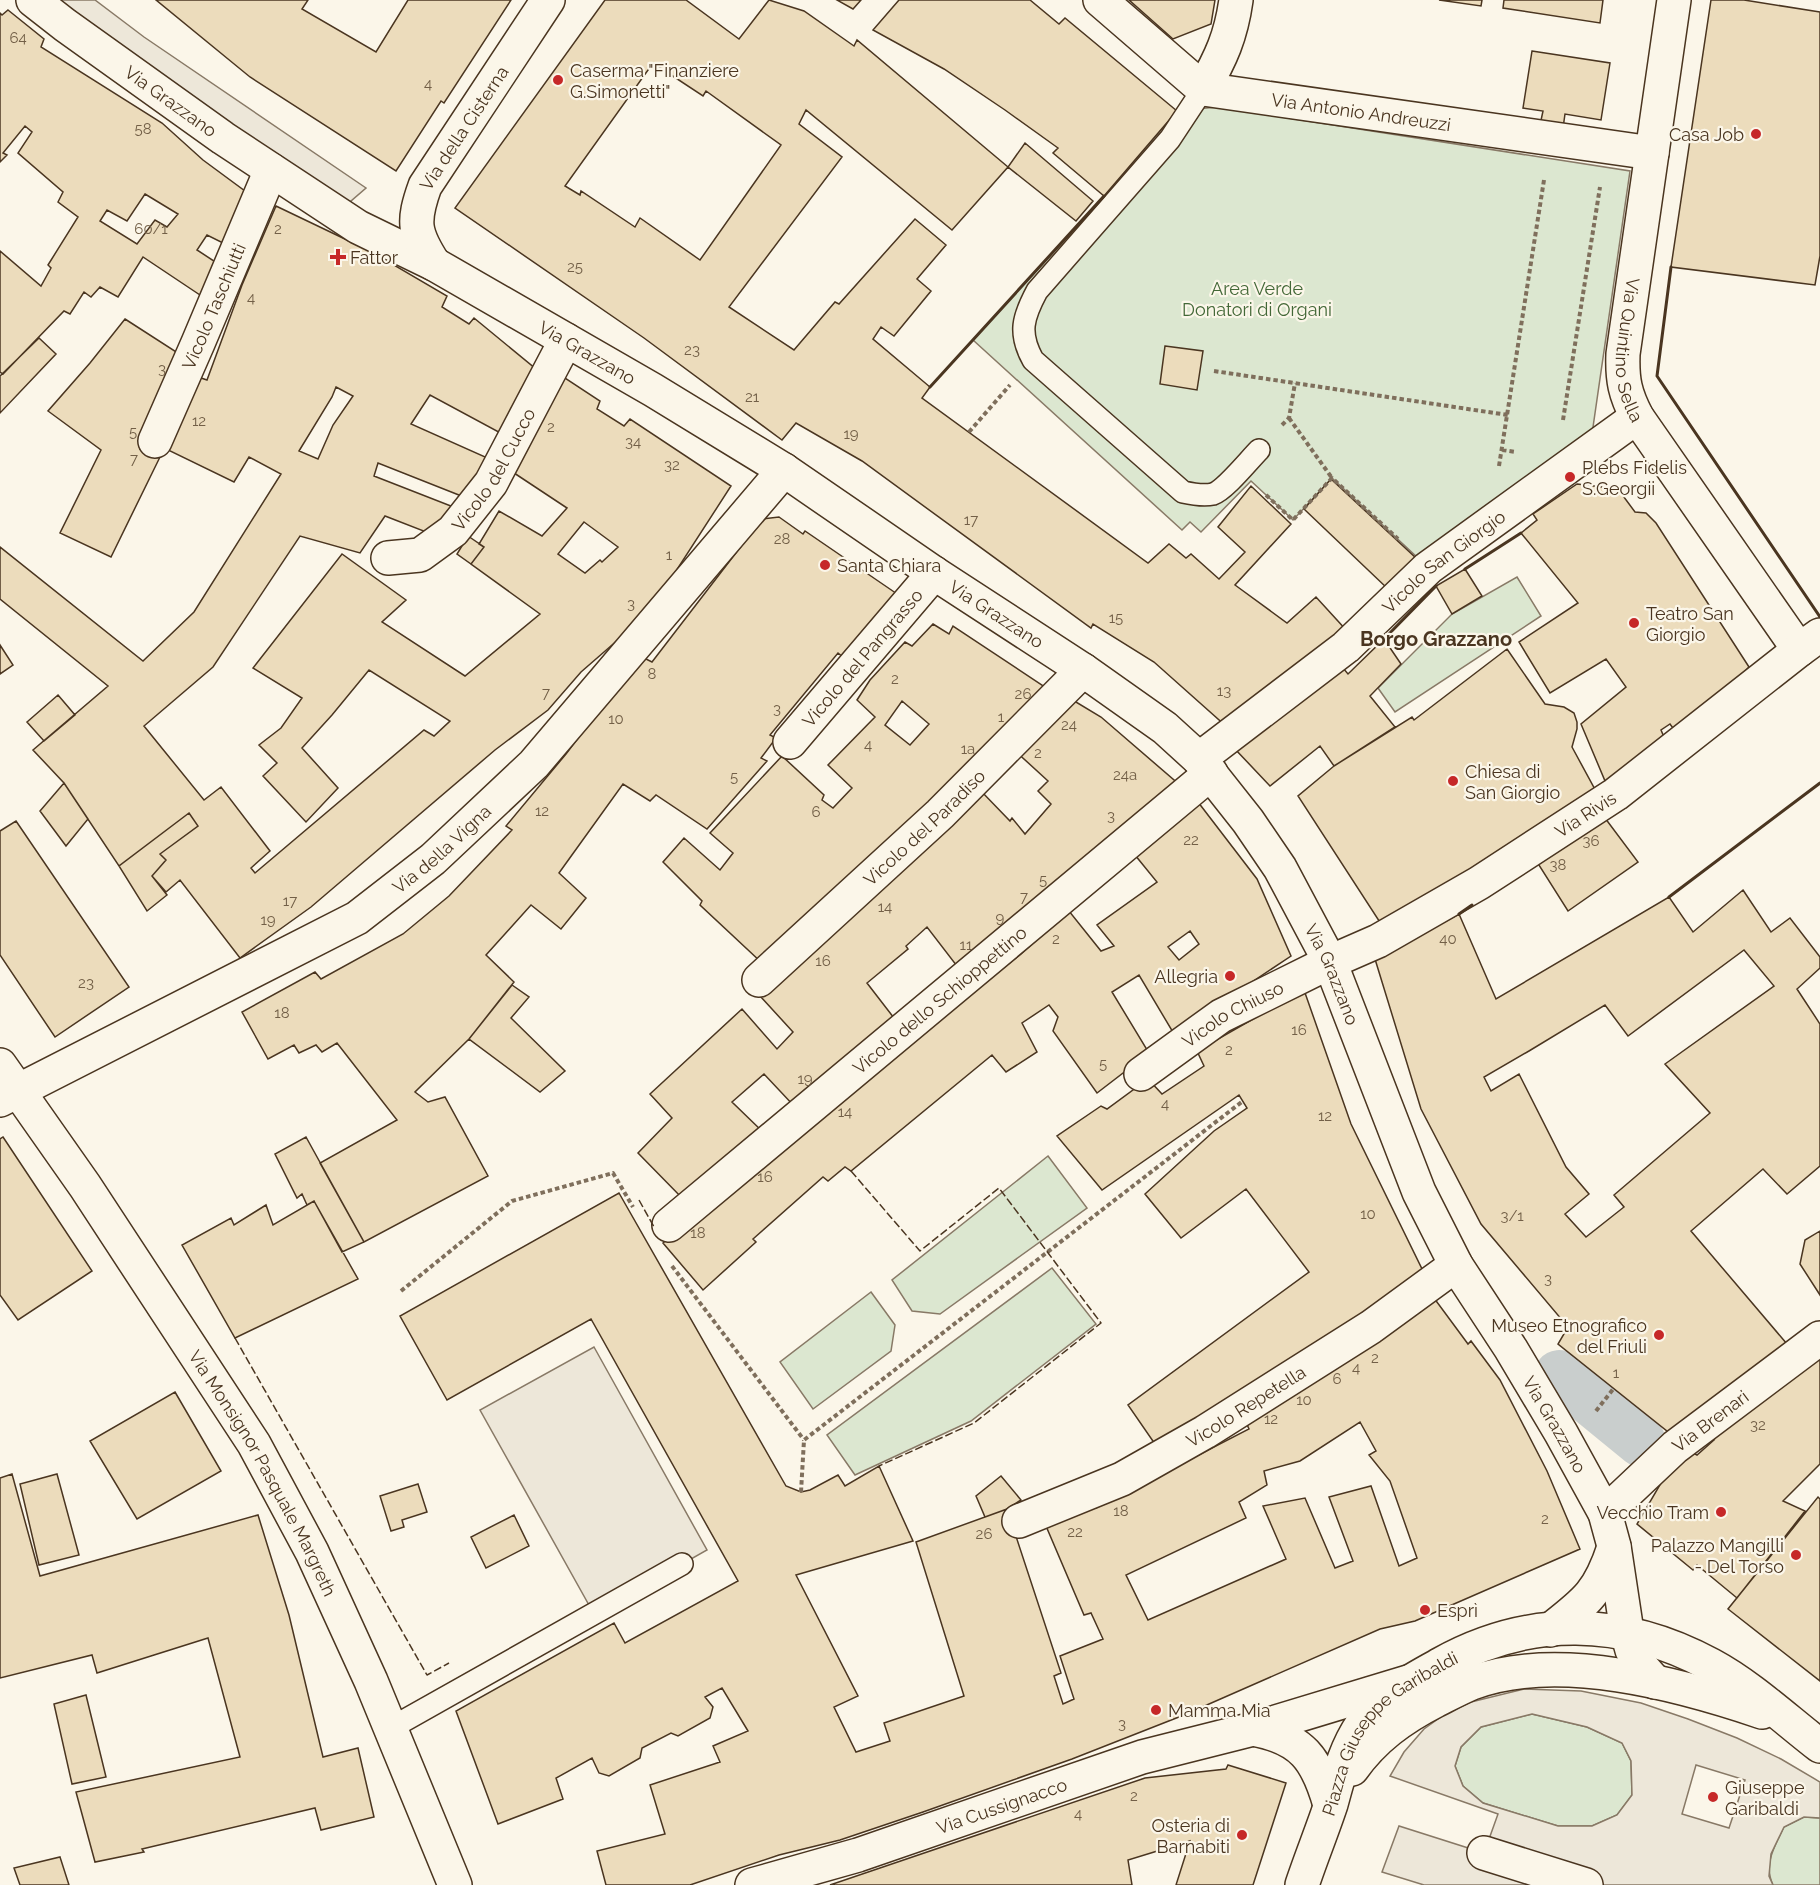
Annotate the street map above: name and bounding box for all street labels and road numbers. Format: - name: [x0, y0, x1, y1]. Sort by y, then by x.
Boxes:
- street label: Via Grazzano: [121, 61, 221, 141]
- street label: Via della Cisterna: [415, 62, 512, 194]
- street label: Via Antonio Andreuzzi: [1270, 88, 1452, 135]
- street label: Vicolo Taschiutti: [177, 240, 249, 372]
- street label: Via Quintino Sella: [1612, 277, 1648, 425]
- street label: Via Grazzano: [535, 316, 640, 388]
- street label: Vicolo del Cucco: [447, 404, 539, 535]
- street label: Vicolo San Giorgio: [1378, 505, 1509, 617]
- street label: Via Grazzano: [946, 575, 1048, 652]
- street label: Vicolo del Pangrasso: [797, 584, 927, 731]
- street label: Vicolo del Paradiso: [859, 765, 989, 889]
- street label: Via Rivis: [1551, 786, 1620, 841]
- street label: Via della Vigna: [388, 800, 495, 897]
- street label: Via Grazzano: [1301, 920, 1364, 1028]
- street label: Vicolo dello Schioppettino: [848, 921, 1031, 1078]
- street label: Vicolo Chiuso: [1178, 976, 1287, 1051]
- street label: Via Monsignor Pasquale Margreth: [185, 1346, 341, 1599]
- street label: Vicolo Repetella: [1182, 1361, 1309, 1451]
- street label: Via Grazzano: [1519, 1372, 1591, 1477]
- street label: Via Brenari: [1668, 1385, 1752, 1456]
- street label: Piazza Giuseppe Garibaldi: [1317, 1647, 1461, 1818]
- street label: Via Cussignacco: [933, 1773, 1070, 1838]

